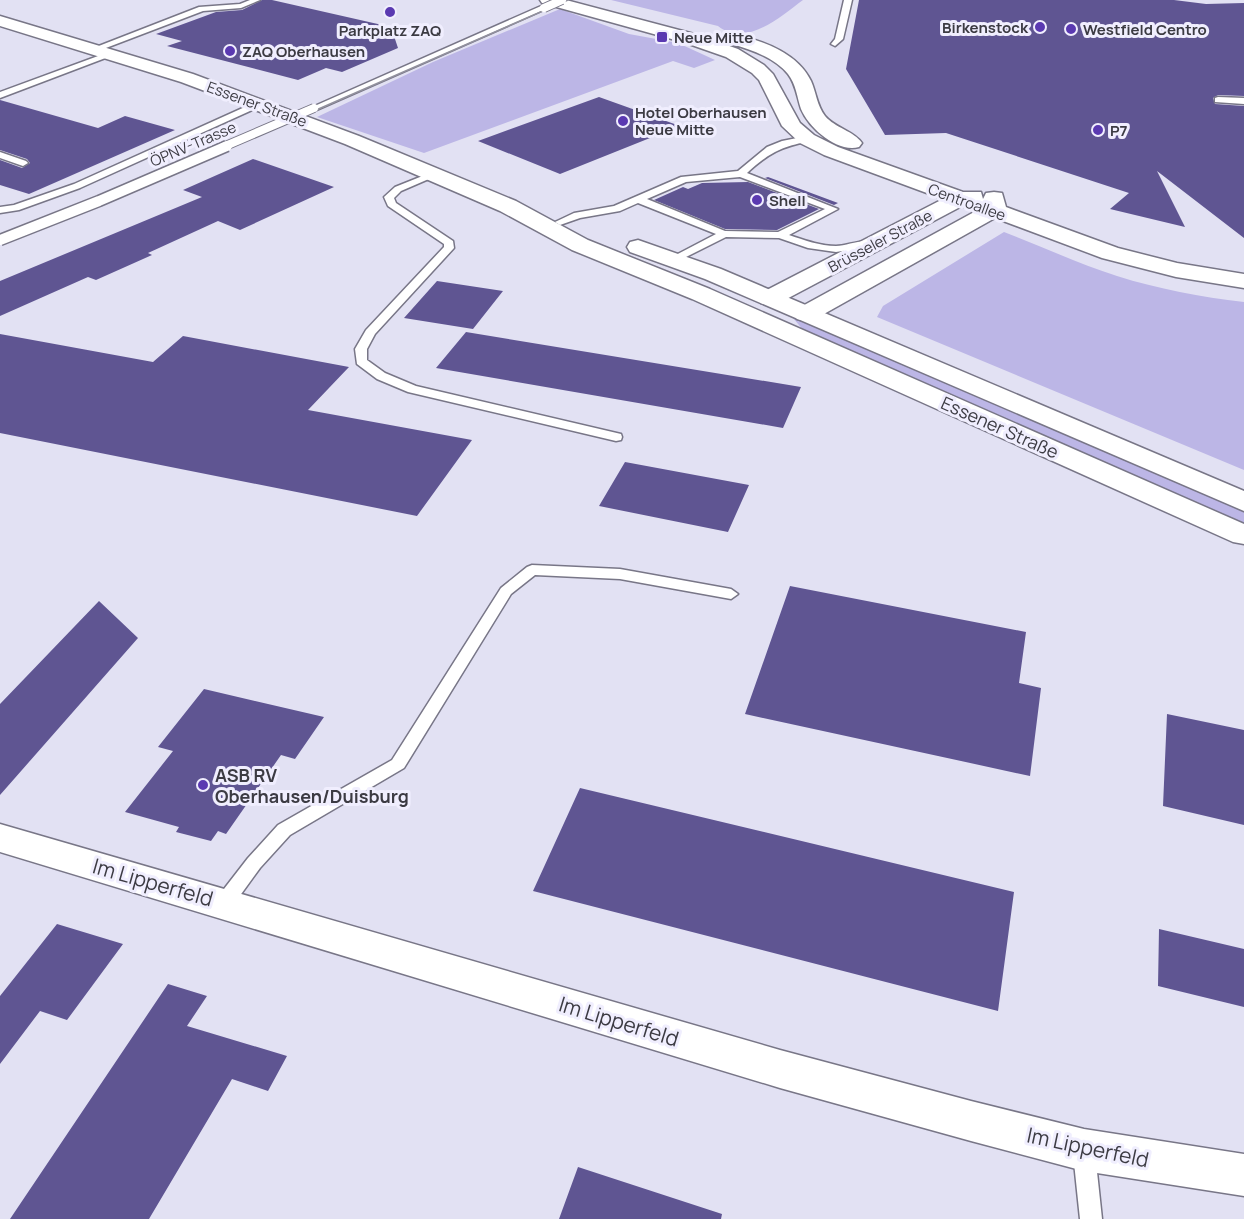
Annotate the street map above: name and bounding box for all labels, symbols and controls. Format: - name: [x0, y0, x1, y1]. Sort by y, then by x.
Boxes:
- marker: Parkplatz ZAQ: [383, 5, 397, 19]
- place label: Birkenstock: [942, 17, 1029, 38]
- place label: Westfield Centro: [1083, 19, 1207, 40]
- place label: Parkplatz ZAQ: [339, 20, 441, 41]
- marker: Birkenstock: [1033, 20, 1047, 34]
- marker: Westfield Centro: [1064, 22, 1078, 36]
- place label: Neue Mitte: [674, 27, 753, 48]
- marker: Neue Mitte: [655, 30, 669, 44]
- place label: ZAQ Oberhausen: [242, 41, 365, 62]
- marker: ZAQ Oberhausen: [223, 44, 237, 58]
- street label: Essener Straße: [204, 76, 310, 132]
- place label: Hotel Oberhausen Neue Mitte: [635, 102, 767, 140]
- marker: Hotel Oberhausen Neue Mitte: [616, 114, 630, 128]
- street label: ÖPNV-Trasse: [147, 116, 240, 172]
- place label: P7: [1110, 120, 1128, 141]
- marker: P7: [1091, 123, 1105, 137]
- street label: Centroallee: [925, 178, 1009, 226]
- place label: Shell: [769, 190, 806, 211]
- marker: Shell: [750, 193, 764, 207]
- street label: Brüsseler Straße: [824, 205, 936, 277]
- street label: Essener Straße: [937, 390, 1063, 464]
- place label: ASB RV Oberhausen/Duisburg: [215, 763, 409, 808]
- marker: ASB RV Oberhausen/Duisburg: [196, 778, 210, 792]
- street label: Im Lipperfeld: [90, 851, 216, 913]
- street label: Im Lipperfeld: [556, 990, 682, 1052]
- street label: Im Lipperfeld: [1024, 1120, 1152, 1174]

